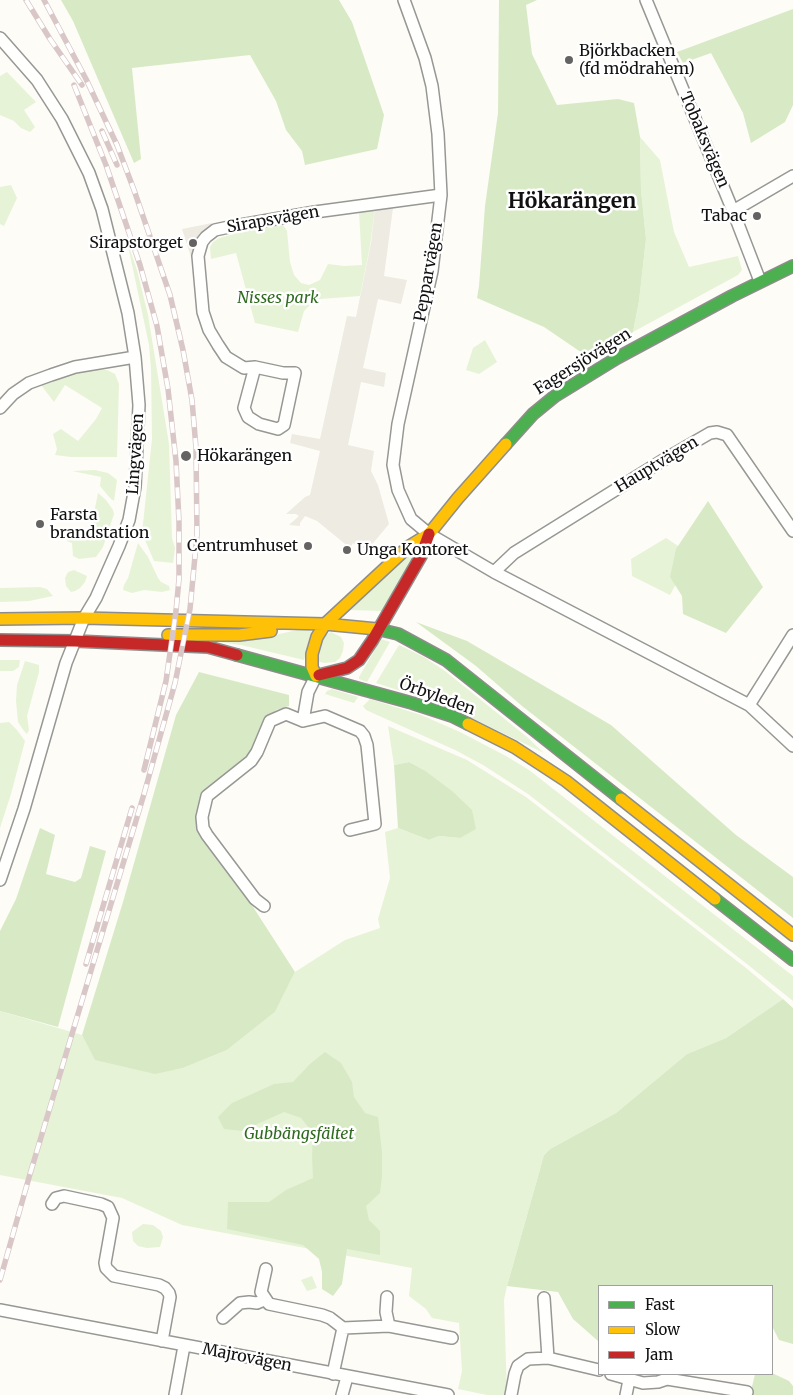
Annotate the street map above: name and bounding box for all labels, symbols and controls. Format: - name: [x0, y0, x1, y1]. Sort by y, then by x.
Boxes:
- place label: Björkbacken (fd mödrahem): [579, 41, 695, 79]
- marker: Björkbacken (fd mödrahem): [563, 54, 575, 66]
- street label: Tobaksvägen: [675, 89, 733, 191]
- district label: Hökarängen: [508, 189, 636, 215]
- street label: Sirapsvägen: [225, 202, 321, 238]
- place label: Tabac: [701, 206, 747, 226]
- marker: Tabac: [751, 210, 763, 222]
- street label: Pepparvägen: [411, 221, 447, 323]
- place label: Sirapstorget: [89, 233, 183, 253]
- marker: Sirapstorget: [187, 237, 199, 249]
- park label: Nisses park: [237, 288, 319, 308]
- street label: Fagersjövägen: [531, 325, 635, 399]
- street label: Lingvägen: [124, 413, 148, 495]
- street label: Hauptvägen: [612, 433, 702, 497]
- place label: Hökarängen: [197, 446, 292, 466]
- marker: Hökarängen: [179, 449, 193, 463]
- place label: Farsta brandstation: [50, 505, 149, 543]
- marker: Farsta brandstation: [34, 518, 46, 530]
- place label: Centrumhuset: [187, 536, 298, 556]
- marker: Centrumhuset: [302, 540, 314, 552]
- place label: Unga Kontoret: [357, 540, 468, 560]
- marker: Unga Kontoret: [341, 544, 353, 556]
- street label: Örbyleden: [396, 674, 478, 720]
- park label: Gubbängsfältet: [244, 1124, 354, 1144]
- legend: [598, 1285, 773, 1375]
- text: Fast: [645, 1295, 675, 1314]
- text: Slow: [645, 1320, 680, 1339]
- street label: Majrovägen: [201, 1340, 293, 1376]
- text: Jam: [645, 1345, 673, 1364]

